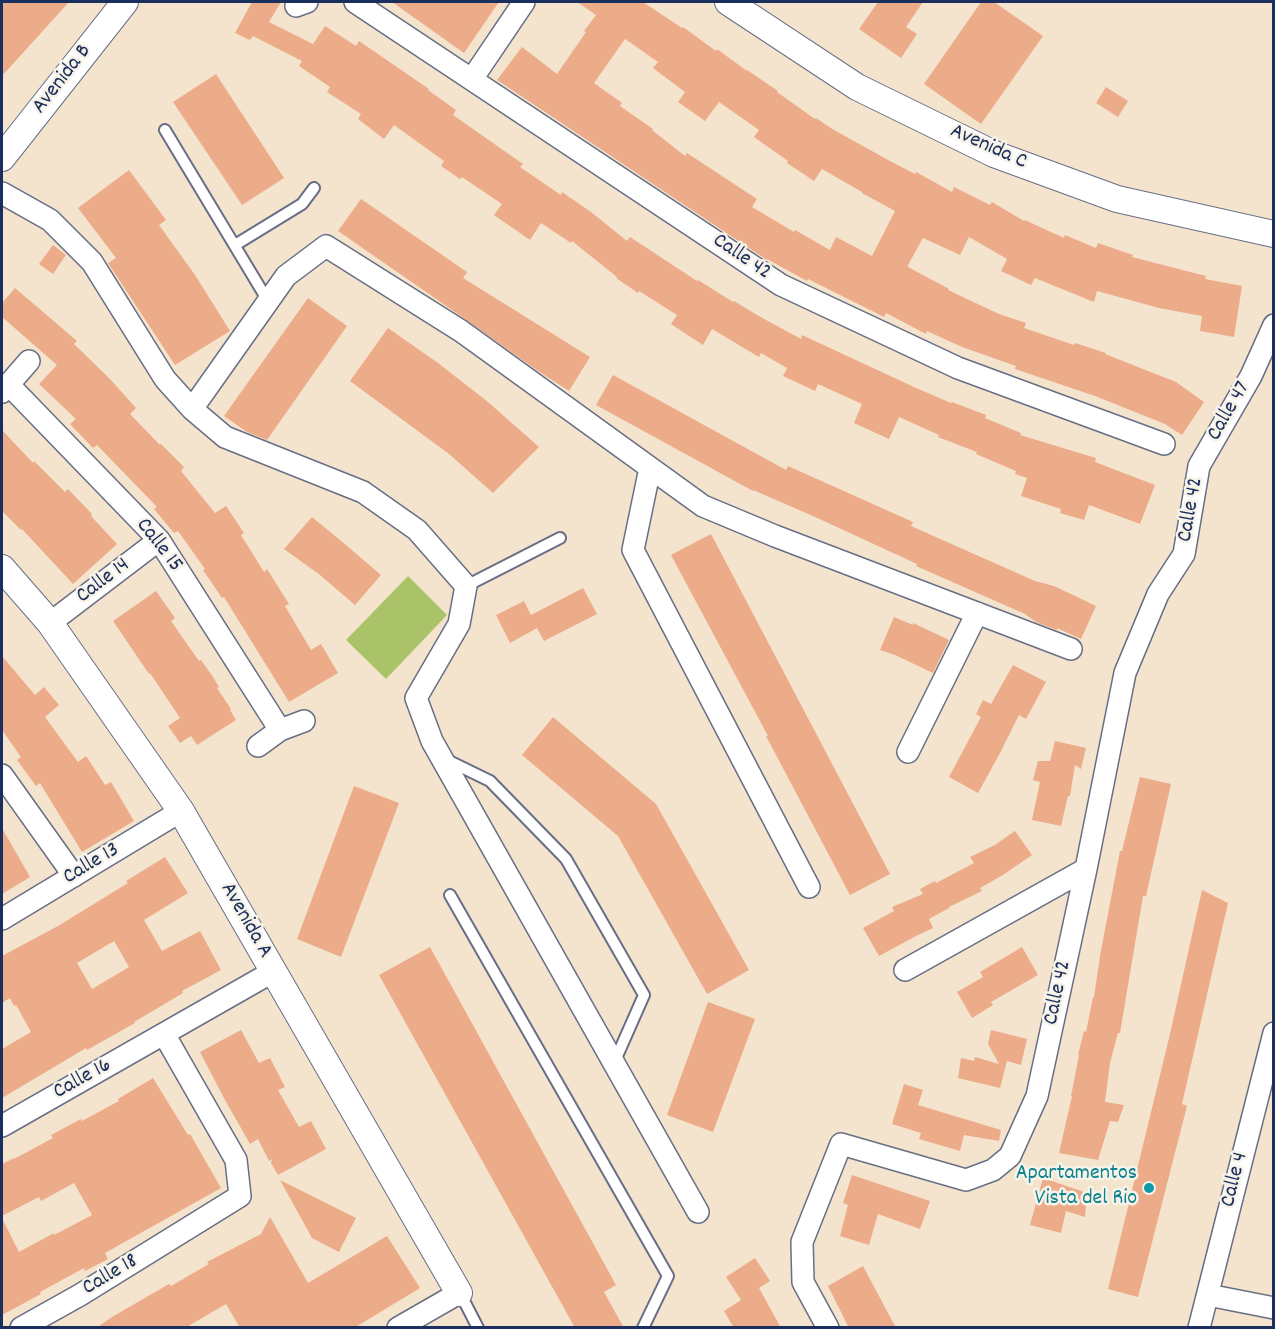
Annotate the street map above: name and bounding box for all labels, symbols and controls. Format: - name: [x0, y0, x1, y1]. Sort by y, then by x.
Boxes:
- street label: Avenida B: [28, 40, 98, 120]
- street label: Avenida C: [945, 119, 1031, 177]
- street label: Calle 42: [707, 229, 775, 287]
- street label: Calle 47: [1203, 378, 1257, 446]
- street label: Calle 42: [1173, 476, 1211, 544]
- street label: Calle 15: [129, 514, 187, 578]
- street label: Calle 14: [72, 553, 136, 611]
- street label: Calle 13: [59, 838, 125, 892]
- street label: Avenida A: [213, 879, 277, 963]
- street label: Calle 42: [1039, 958, 1079, 1028]
- street label: Calle 16: [49, 1053, 117, 1107]
- street label: Calle 4: [1216, 1150, 1256, 1210]
- place label: Apartamentos Vista del Rio: [1016, 1162, 1137, 1214]
- marker: Apartamentos Vista del Rio: [1142, 1181, 1156, 1195]
- street label: Calle 18: [78, 1249, 144, 1303]

